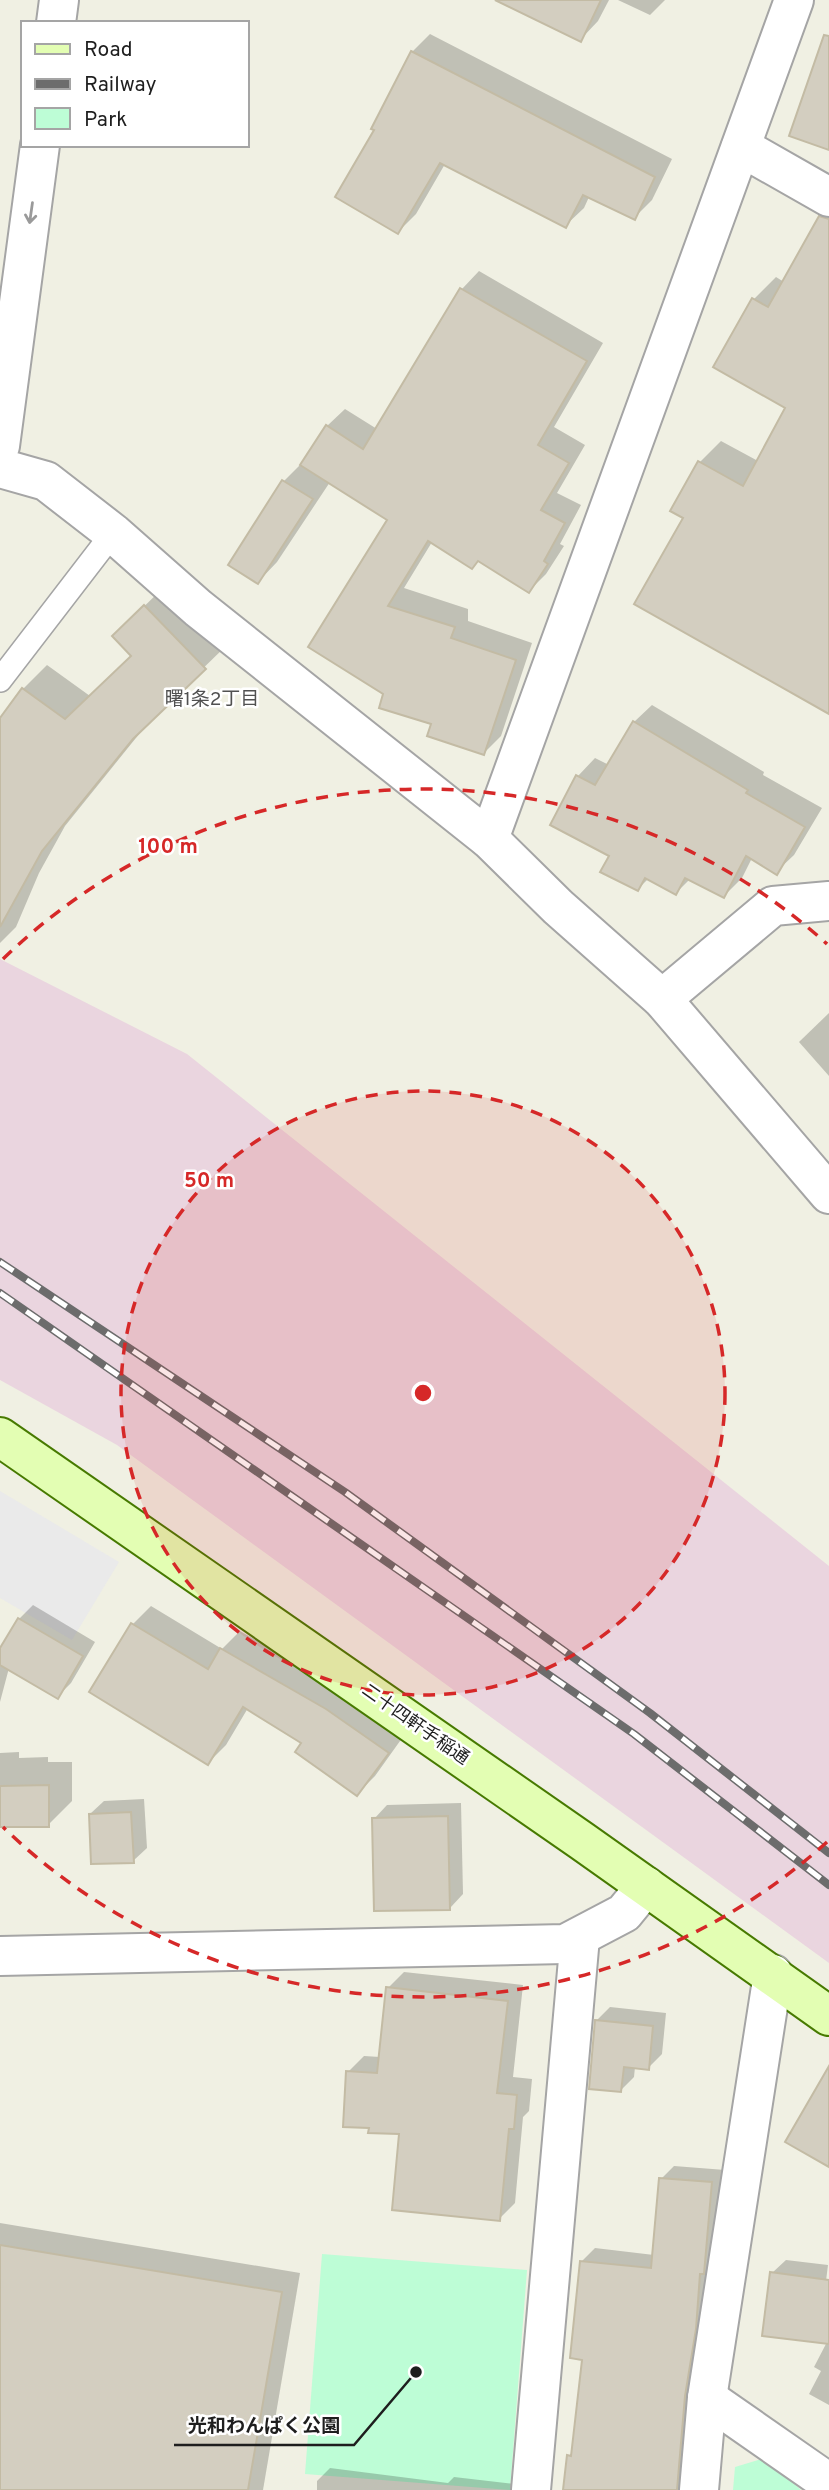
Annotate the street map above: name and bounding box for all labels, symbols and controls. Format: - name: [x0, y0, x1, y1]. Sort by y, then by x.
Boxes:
- legend: [21, 21, 248, 147]
- text: Road: [84, 37, 133, 64]
- text: Railway: [84, 72, 157, 99]
- text: Park: [84, 107, 127, 134]
- one-way arrow: [24, 201, 37, 224]
- district label: 曙1条2丁目: [165, 688, 259, 712]
- text: 100 m: [138, 834, 198, 861]
- text: 50 m: [184, 1168, 234, 1195]
- centre of rings: [411, 1381, 435, 1405]
- street label: 二十四軒手稲通: [357, 1679, 473, 1771]
- callout: 光和わんぱく公園: [174, 2405, 354, 2445]
- text: 光和わんぱく公園: [188, 2415, 340, 2439]

